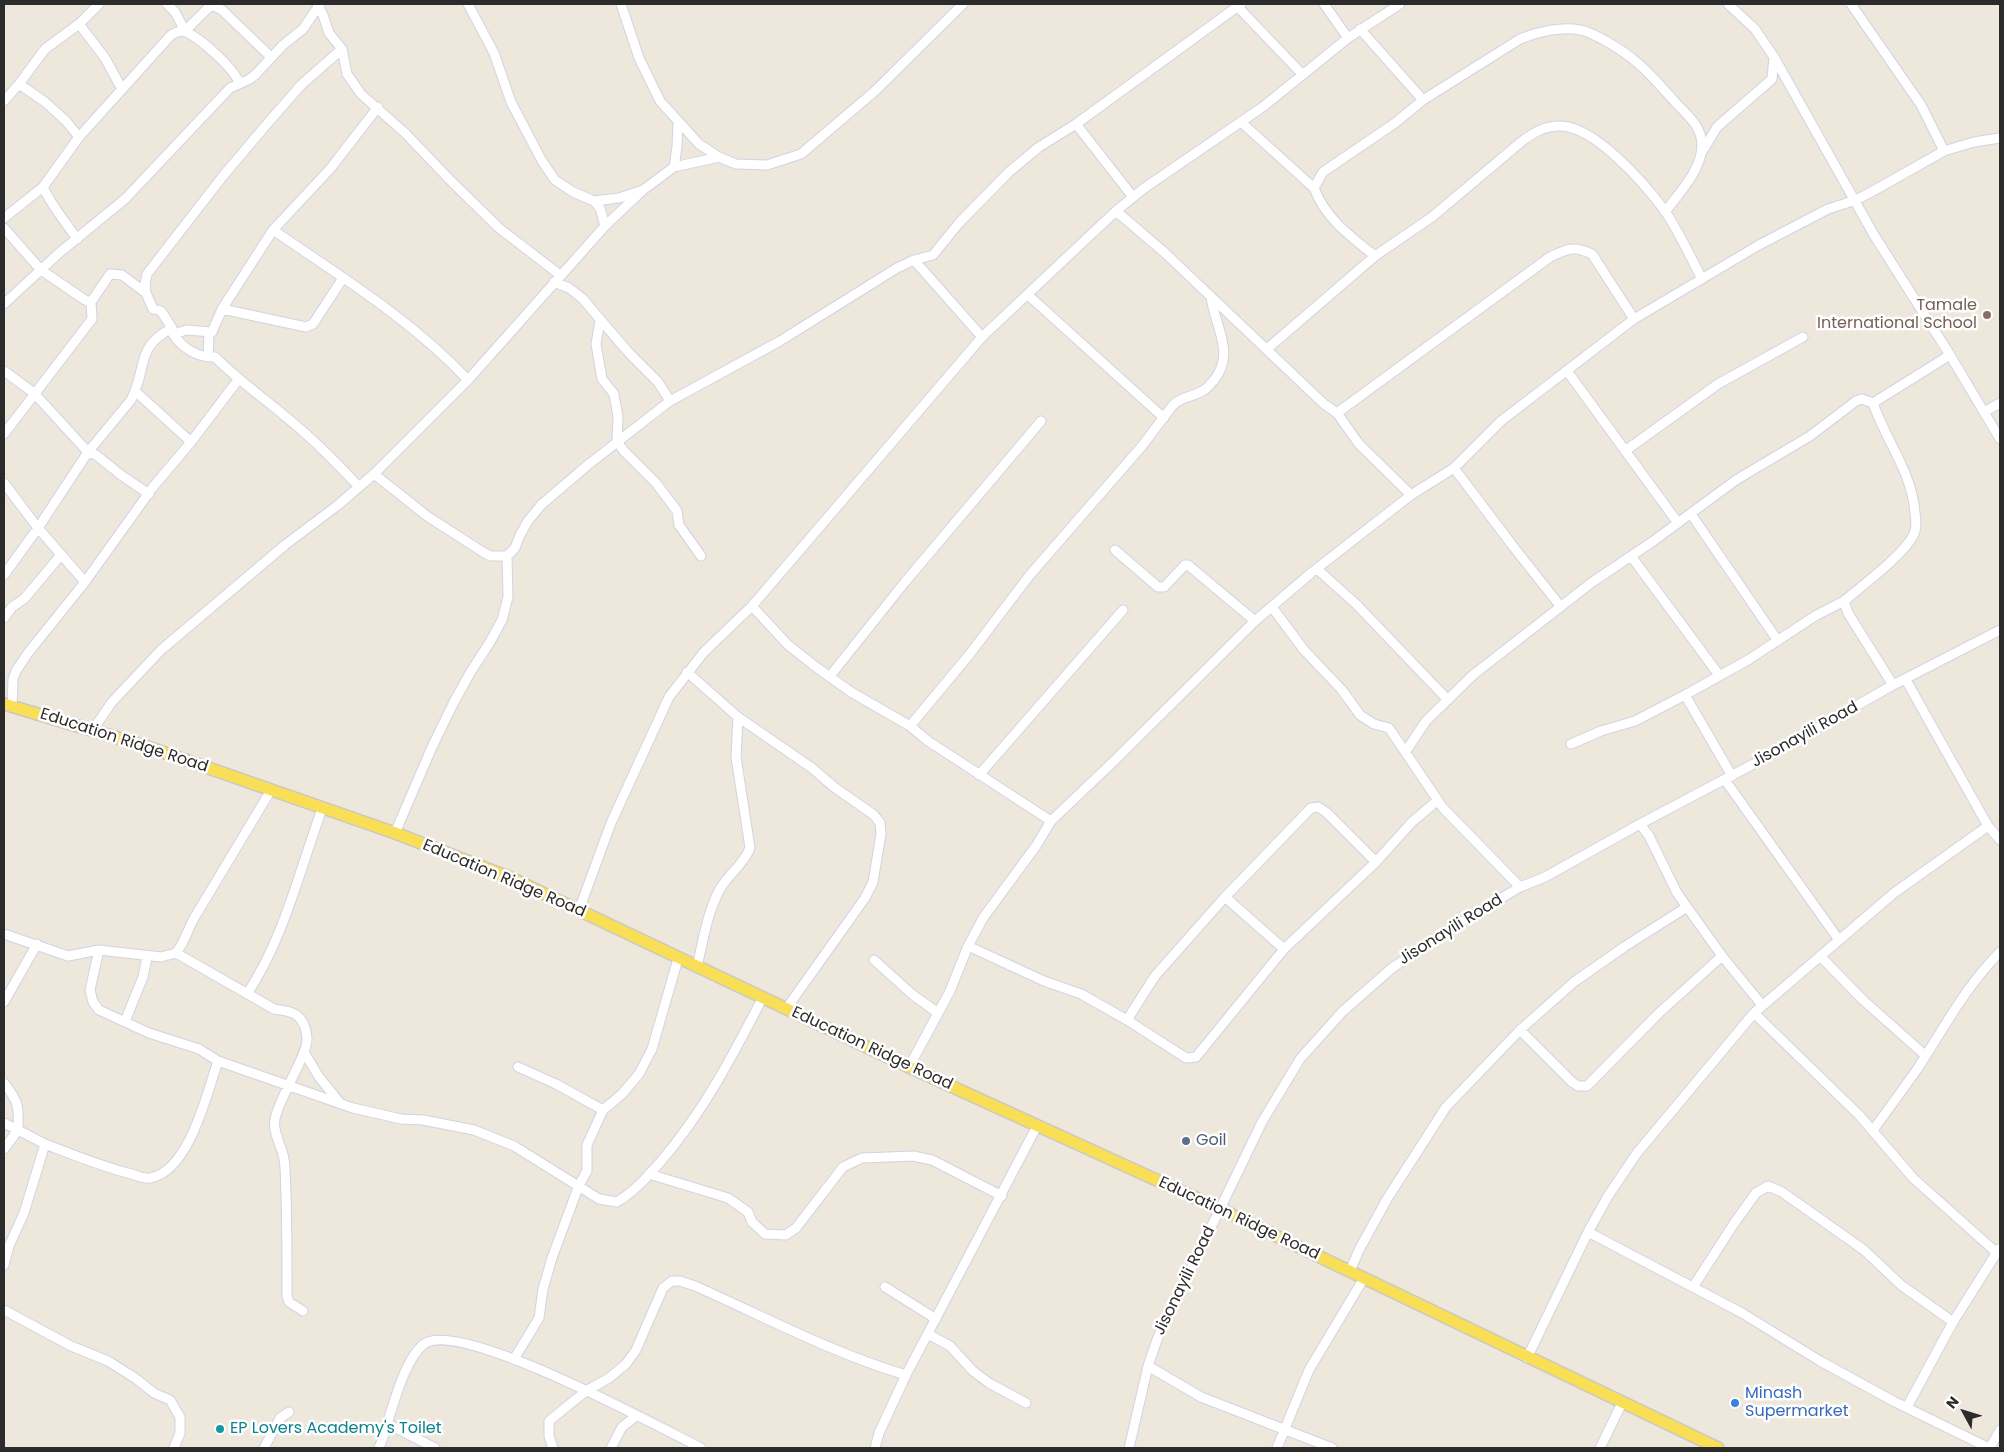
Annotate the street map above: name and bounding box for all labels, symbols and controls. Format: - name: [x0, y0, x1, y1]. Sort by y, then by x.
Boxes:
- place label: Tamale International School: [1817, 296, 1977, 334]
- marker: Tamale International School: [1981, 309, 1993, 321]
- street label: Jisonayili Road: [1748, 698, 1862, 772]
- street label: Education Ridge Road: [38, 705, 210, 777]
- street label: Education Ridge Road: [420, 836, 588, 922]
- street label: Jisonayili Road: [1396, 890, 1506, 970]
- street label: Education Ridge Road: [788, 1003, 956, 1095]
- place label: Goil: [1196, 1131, 1227, 1151]
- marker: Goil: [1180, 1135, 1192, 1147]
- street label: Education Ridge Road: [1155, 1173, 1323, 1265]
- street label: Jisonayili Road: [1150, 1223, 1220, 1339]
- place label: Minash Supermarket: [1745, 1384, 1849, 1422]
- north arrow: [1939, 1387, 1989, 1437]
- text: N: [1941, 1392, 1963, 1413]
- marker: Minash Supermarket: [1729, 1397, 1741, 1409]
- place label: EP Lovers Academy's Toilet: [230, 1419, 442, 1439]
- marker: EP Lovers Academy's Toilet: [214, 1423, 226, 1435]

